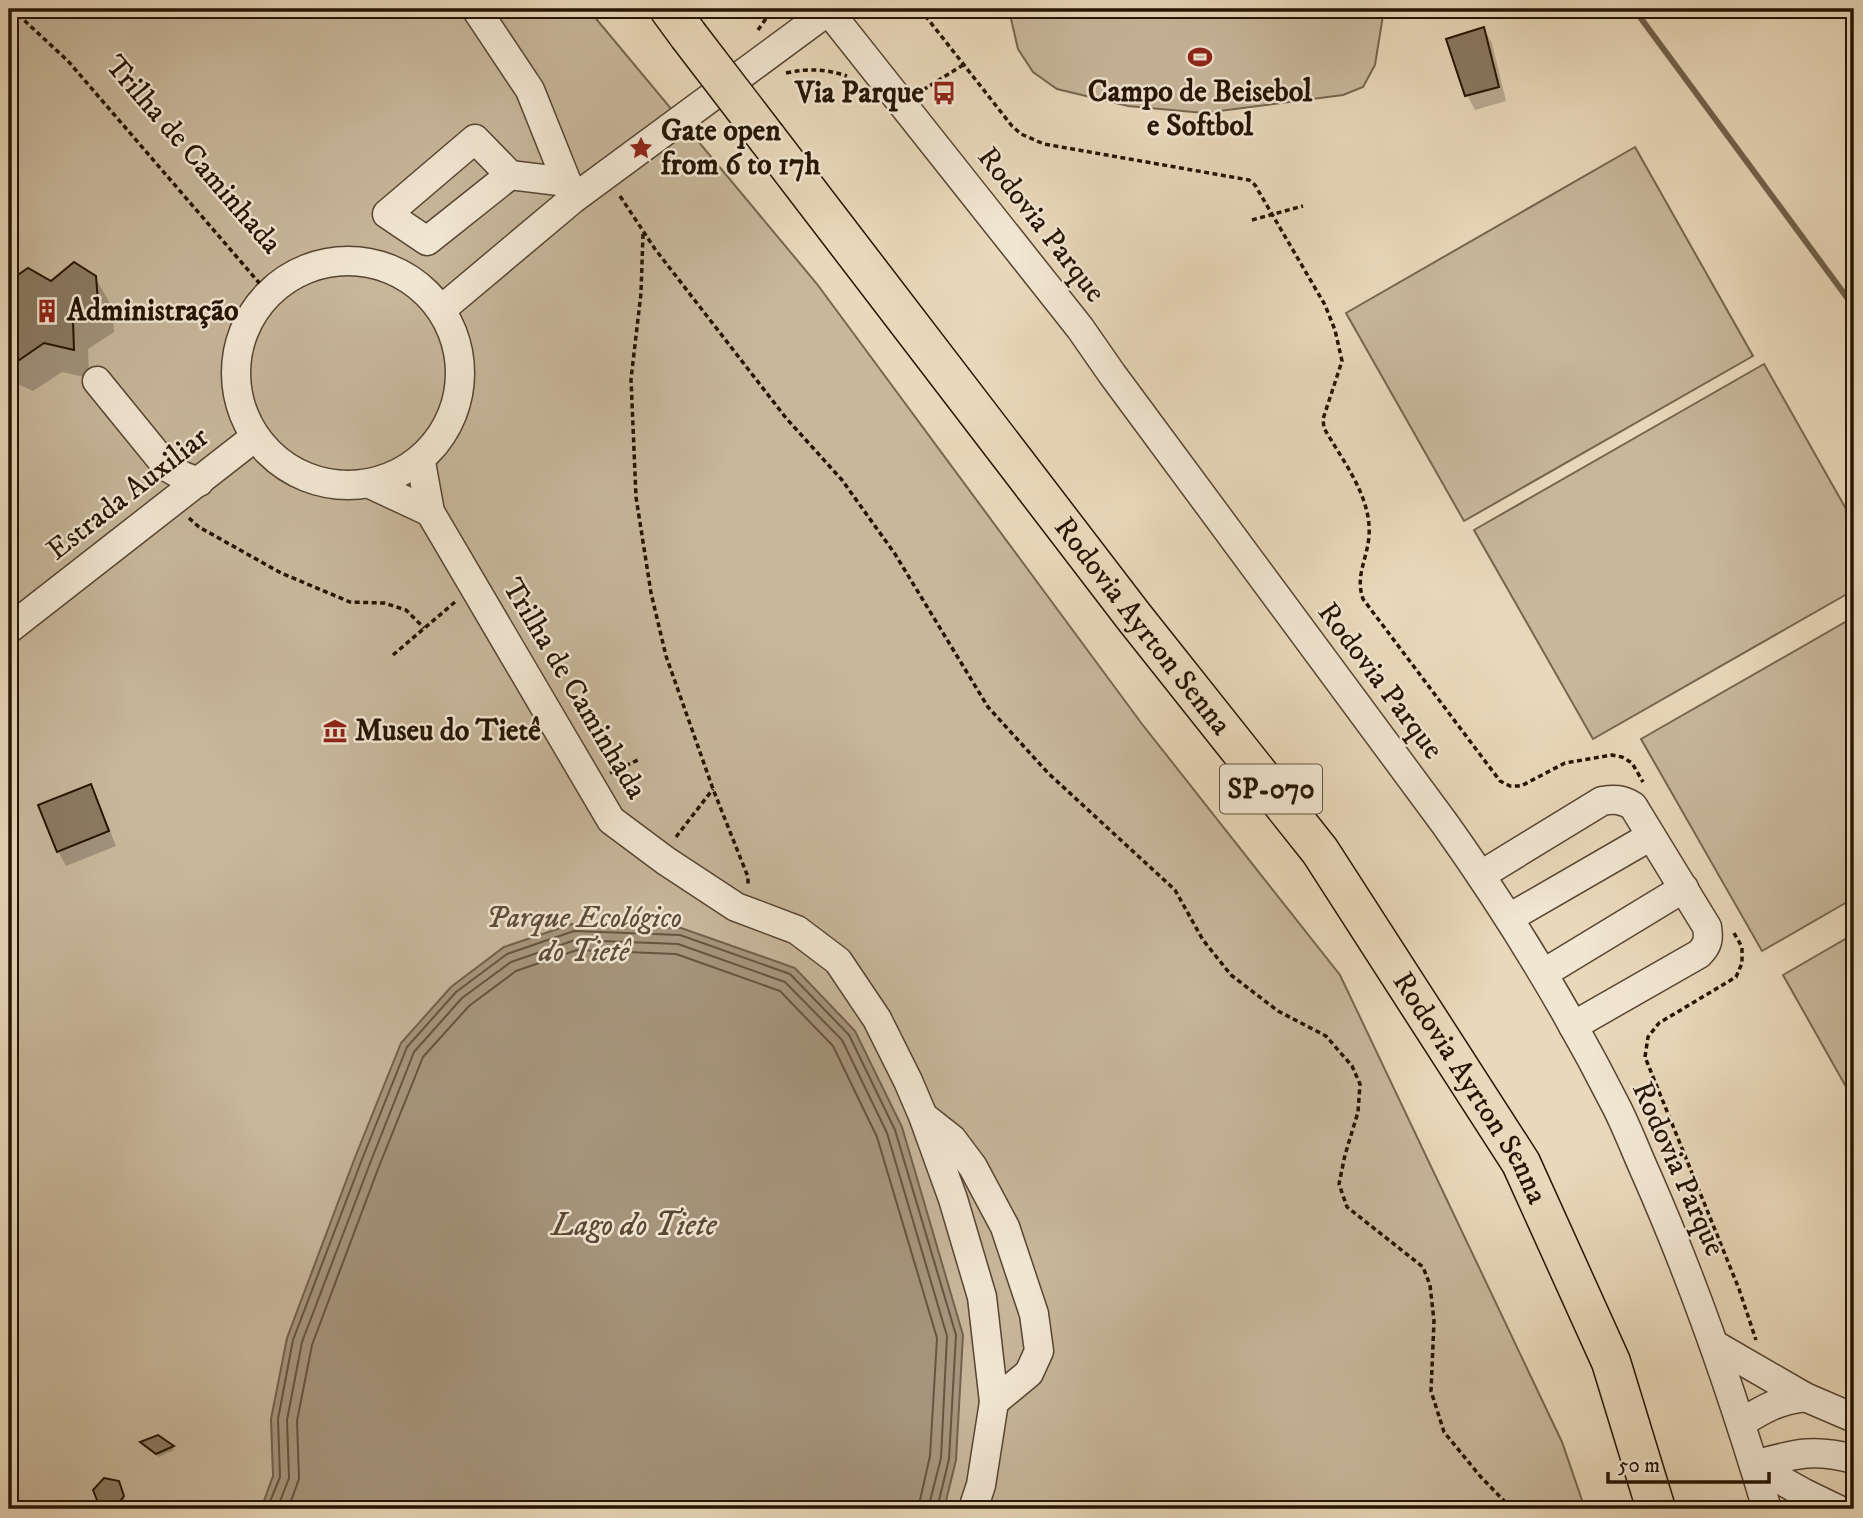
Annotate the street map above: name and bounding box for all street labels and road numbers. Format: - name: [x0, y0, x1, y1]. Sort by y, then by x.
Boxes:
- street label: Trilha de Caminhada: [97, 48, 290, 262]
- street label: Rodovia Parque: [969, 140, 1113, 310]
- street label: Estrada Auxiliar: [40, 419, 216, 569]
- street label: Rodovia Ayrton Senna: [1046, 510, 1239, 743]
- street label: Trilha de Caminhada: [493, 572, 655, 806]
- street label: Rodovia Parque: [1309, 595, 1451, 767]
- road number: SP-070: [1220, 764, 1322, 814]
- street label: Rodovia Ayrton Senna: [1384, 965, 1556, 1210]
- street label: Rodovia Parque: [1623, 1076, 1733, 1262]

